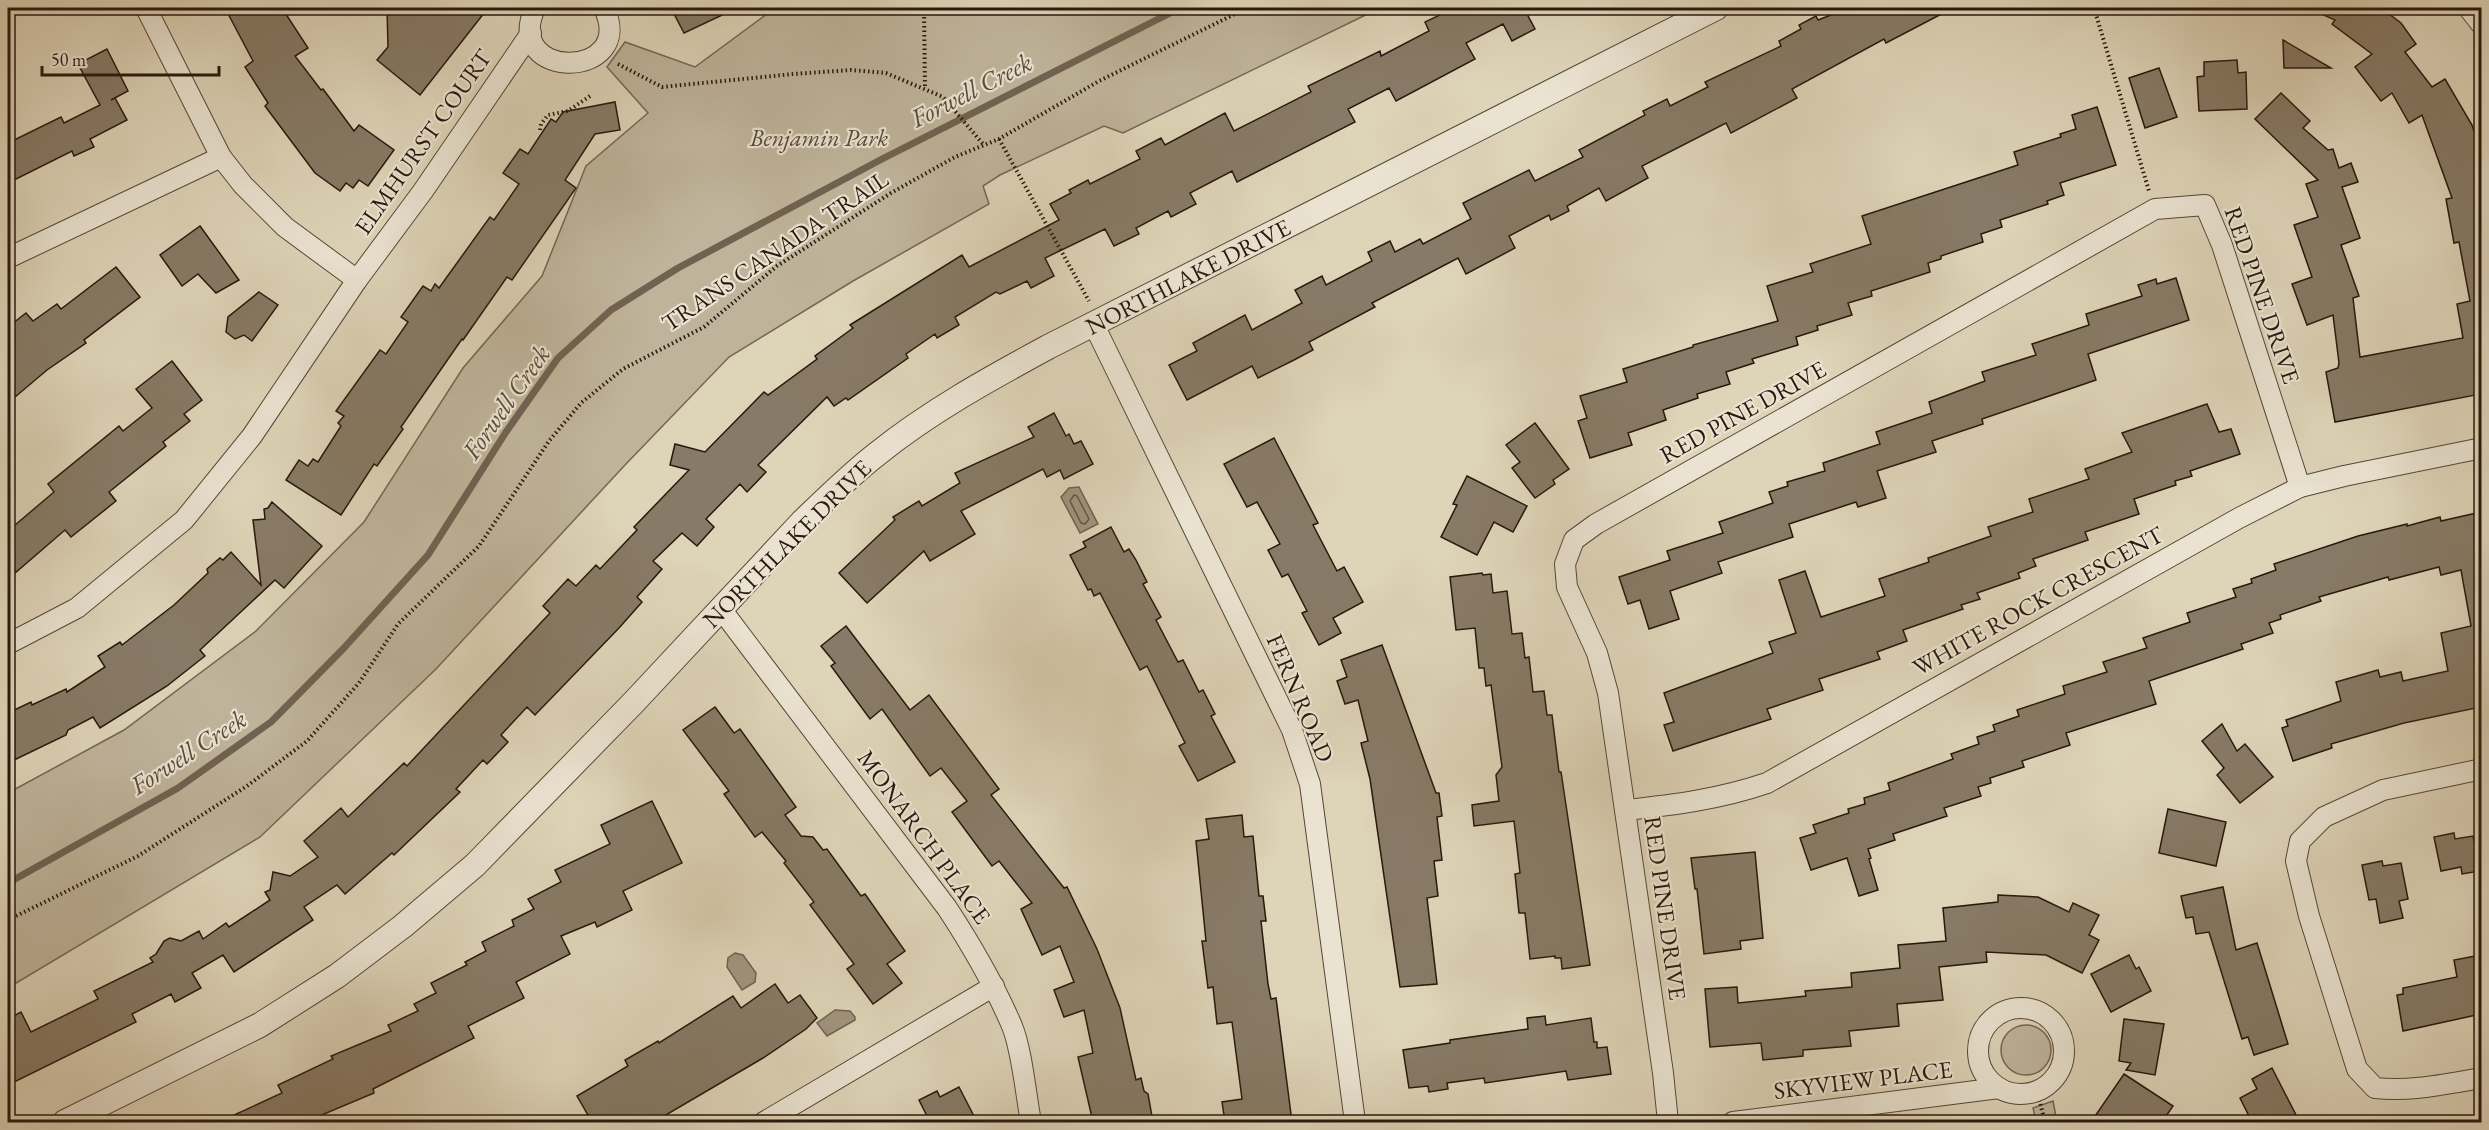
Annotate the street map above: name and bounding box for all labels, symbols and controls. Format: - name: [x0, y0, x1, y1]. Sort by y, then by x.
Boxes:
- scale bar: [42, 39, 219, 77]
- street label: ELMHURST COURT: [347, 42, 499, 240]
- water label: Forwell Creek: [903, 45, 1038, 136]
- text: 50 m: [51, 48, 86, 71]
- park label: Benjamin Park: [749, 122, 888, 153]
- street label: TRANS CANADA TRAIL: [655, 163, 894, 338]
- street label: RED PINE DRIVE: [2218, 202, 2307, 387]
- street label: NORTHLAKE DRIVE: [1080, 211, 1295, 342]
- water label: Forwell Creek: [454, 338, 558, 467]
- street label: RED PINE DRIVE: [1654, 353, 1831, 470]
- street label: NORTHLAKE DRIVE: [696, 453, 877, 634]
- street label: WHITE ROCK CRESCENT: [1907, 518, 2169, 683]
- street label: FERN ROAD: [1260, 629, 1341, 767]
- water label: Forwell Creek: [122, 702, 253, 803]
- street label: MONARCH PLACE: [851, 744, 998, 930]
- street label: RED PINE DRIVE: [1637, 814, 1694, 1002]
- street label: SKYVIEW PLACE: [1772, 1053, 1954, 1106]

